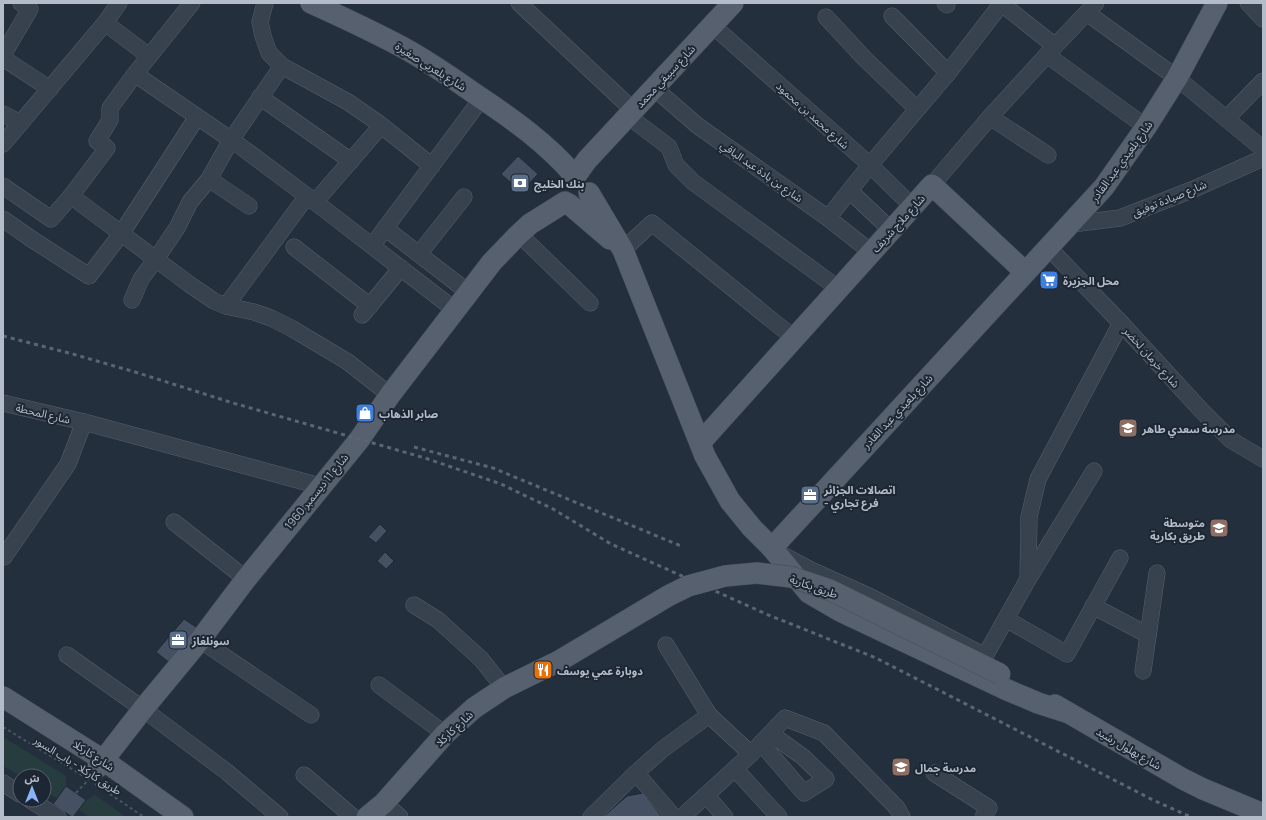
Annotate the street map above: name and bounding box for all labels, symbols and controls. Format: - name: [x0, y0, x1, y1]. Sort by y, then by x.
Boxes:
- street label: شارع بلعربي صغيرة: [391, 38, 470, 96]
- street label: شارع سبيقي محمد: [632, 41, 700, 112]
- street label: شارع محمد بن محمود: [773, 78, 853, 153]
- street label: شارع بلعيدي عبد القادر: [1086, 117, 1158, 207]
- street label: شارع بن بادة عبد الباقي: [716, 137, 807, 207]
- bank icon: بنك الخليج: [509, 172, 531, 194]
- place label: بنك الخليج: [534, 176, 585, 193]
- street label: شارع صيادة توفيق: [1129, 176, 1209, 221]
- street label: شارع ملاح شريف: [868, 190, 929, 256]
- supermarket icon: محل الجزيرة: [1038, 269, 1060, 291]
- place label: محل الجزيرة: [1063, 273, 1119, 288]
- street label: شارع خرمان لخضر: [1119, 322, 1184, 392]
- street label: شارع بلعيدي عبد القادر: [858, 370, 938, 454]
- street label: شارع المحطة: [14, 399, 72, 428]
- shop icon: صابر الذهاب: [354, 402, 376, 424]
- place label: صابر الذهاب: [379, 406, 438, 421]
- school or university icon: مدرسة سعدي طاهر: [1117, 417, 1139, 439]
- place label: مدرسة سعدي طاهر: [1141, 421, 1235, 438]
- street label: شارع 11 ديسمبر 1960: [281, 450, 352, 533]
- place label: اتصالات الجزائر - فرع تجاري: [823, 482, 896, 512]
- office icon: اتصالات الجزائر - فرع تجاري: [799, 484, 821, 506]
- place label: متوسطة طريق بكارية: [1150, 515, 1205, 543]
- school or university icon: متوسطة طريق بكارية: [1208, 517, 1230, 539]
- street label: طريق بكارية: [788, 571, 840, 601]
- office icon: سونلغاز: [167, 629, 189, 651]
- place label: سونلغاز: [191, 633, 230, 648]
- restaurant icon: دوبارة عمي يوسف: [532, 659, 554, 681]
- place label: دوبارة عمي يوسف: [557, 663, 643, 680]
- street label: شارع كاركلا: [432, 707, 477, 750]
- street label: شارع بهلول رشيد: [1093, 723, 1165, 774]
- street label: طريق كاركلا - باب السور: [30, 731, 125, 798]
- street label: شارع كاركلا: [70, 736, 118, 775]
- school or university icon: مدرسة جمال: [890, 756, 912, 778]
- place label: مدرسة جمال: [915, 760, 976, 775]
- north arrow: [12, 768, 52, 808]
- text: ش: [24, 770, 40, 785]

